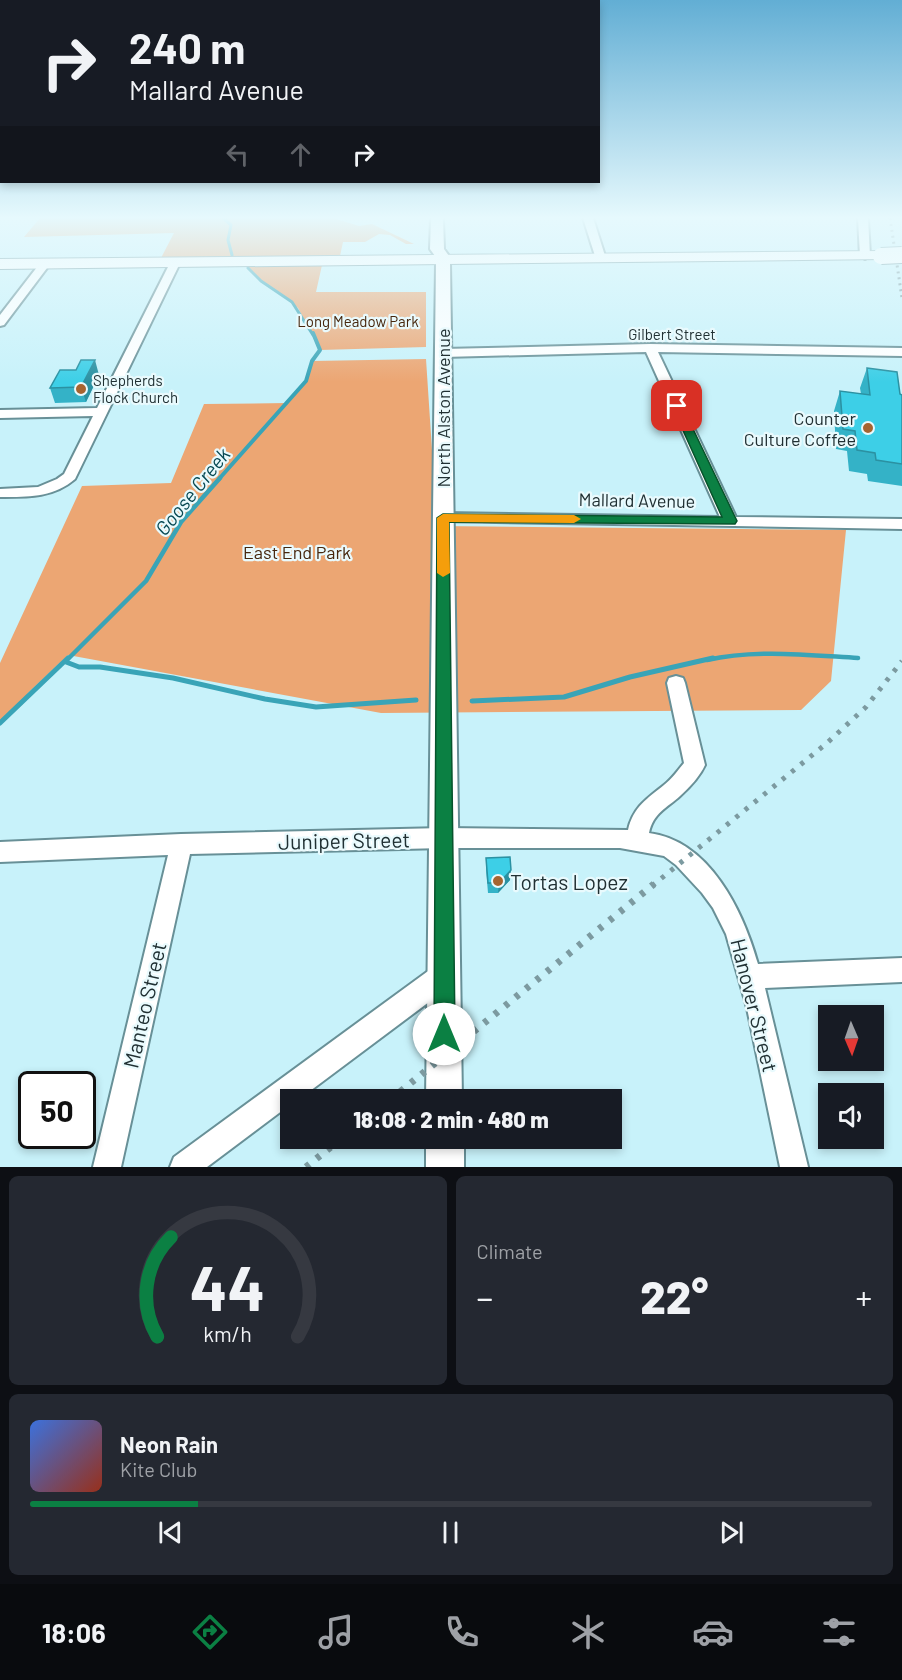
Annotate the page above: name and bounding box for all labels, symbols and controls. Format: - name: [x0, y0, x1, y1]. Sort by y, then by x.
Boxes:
- text: 240 m: [129, 22, 245, 72]
- icon: right: [30, 24, 108, 102]
- text: Mallard Avenue: [129, 73, 304, 105]
- icon: left: [221, 138, 254, 171]
- icon: ahead: [284, 138, 317, 171]
- icon: right: [347, 138, 380, 171]
- park label: Long Meadow Park: [297, 312, 419, 330]
- street label: Gilbert Street: [628, 325, 716, 343]
- street label: North Alston Avenue: [432, 329, 454, 487]
- place label: Shepherds Flock Church: [93, 371, 178, 406]
- pin: [651, 380, 702, 431]
- marker: Shepherds Flock Church: [74, 382, 88, 396]
- icon: arrive: [660, 389, 693, 422]
- place label: Counter Culture Coffee: [744, 407, 856, 450]
- marker: Counter Culture Coffee: [861, 421, 875, 435]
- water label: Goose Creek: [149, 442, 235, 540]
- street label: Mallard Avenue: [578, 488, 696, 512]
- park label: East End Park: [243, 541, 351, 563]
- street label: Juniper Street: [278, 826, 410, 854]
- place label: Tortas Lopez: [510, 869, 628, 894]
- marker: Tortas Lopez: [491, 874, 505, 888]
- street label: Hanover Street: [726, 936, 784, 1074]
- street label: Manteo Street: [117, 940, 171, 1070]
- position arrow: [412, 1002, 476, 1066]
- north arrow: [818, 1005, 884, 1071]
- map controls: [818, 1005, 884, 1149]
- speed limit sign: 50: [18, 1071, 96, 1149]
- button: sound: [818, 1083, 884, 1149]
- text: 18:08 · 2 min · 480 m: [353, 1106, 549, 1132]
- text: Climate: [477, 1239, 543, 1263]
- text: 44: [190, 1249, 265, 1323]
- text: 22°: [640, 1269, 708, 1323]
- text: −: [477, 1277, 493, 1317]
- text: +: [855, 1277, 872, 1317]
- text: km/h: [203, 1322, 252, 1347]
- text: Neon Rain: [120, 1431, 218, 1457]
- text: Kite Club: [120, 1457, 197, 1481]
- icon: previous: [154, 1516, 187, 1549]
- icon: pause: [434, 1516, 467, 1549]
- icon: next: [715, 1516, 748, 1549]
- icon: directions: [189, 1611, 231, 1653]
- icon: music: [315, 1611, 357, 1653]
- icon: phone: [441, 1611, 483, 1653]
- icon: climate: [567, 1611, 609, 1653]
- icon: car: [692, 1611, 734, 1653]
- icon: filters: [818, 1611, 860, 1653]
- text: 18:06: [42, 1616, 106, 1648]

